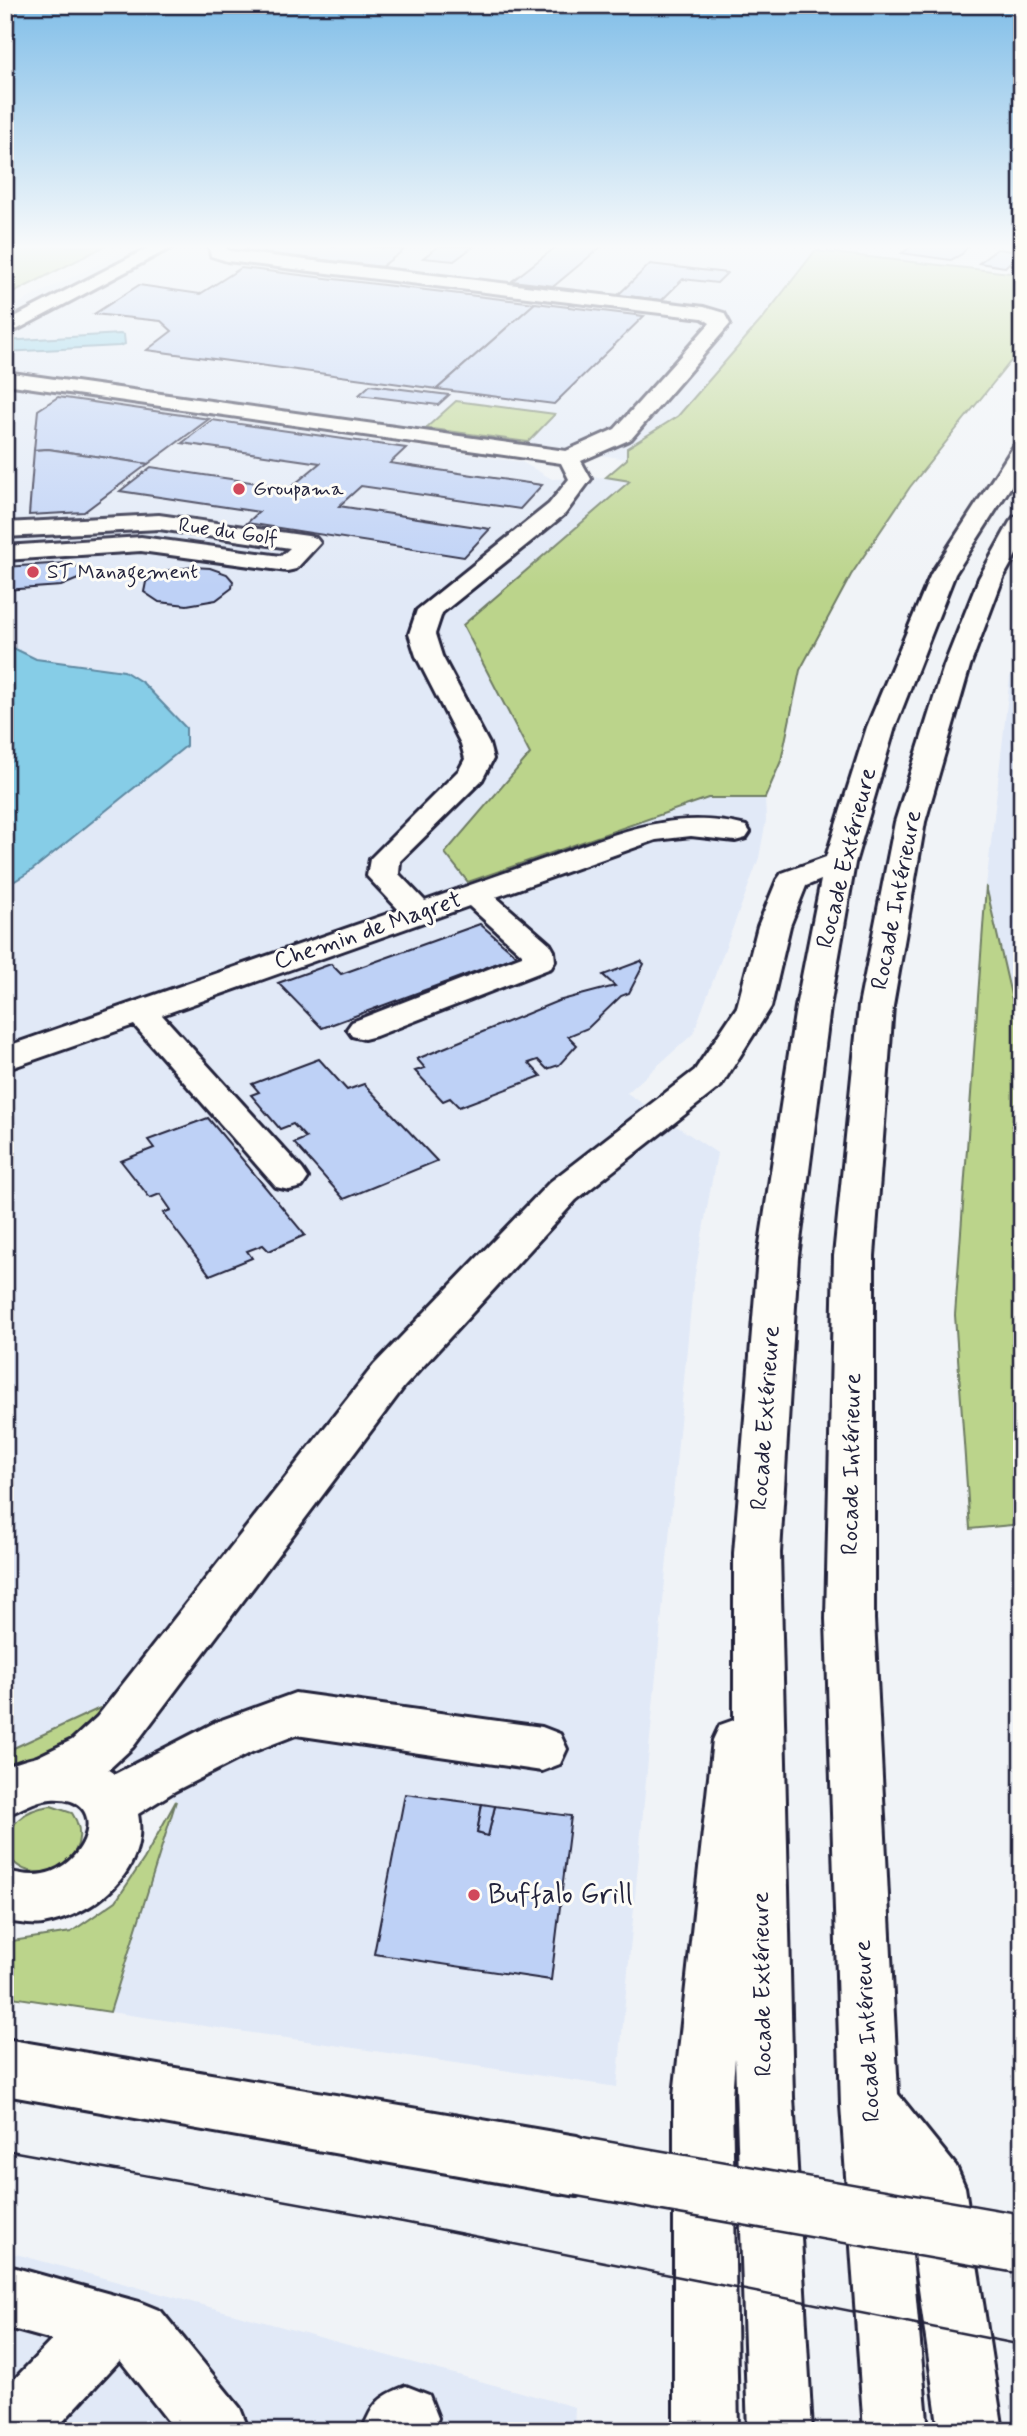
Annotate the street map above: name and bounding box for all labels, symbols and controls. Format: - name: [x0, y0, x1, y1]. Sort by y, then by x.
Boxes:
- place label: Groupama: [253, 475, 344, 503]
- marker: Groupama: [231, 481, 247, 497]
- street label: Rue du Golf: [177, 511, 279, 553]
- place label: ST Management: [47, 558, 198, 588]
- marker: ST Management: [25, 564, 41, 580]
- street label: Rocade Extérieure: [810, 764, 884, 952]
- street label: Rocade Intérieure: [864, 807, 930, 993]
- street label: Chemin de Magret: [270, 884, 466, 978]
- street label: Rocade Extérieure: [744, 1324, 788, 1511]
- street label: Rocade Intérieure: [835, 1372, 869, 1555]
- place label: Buffalo Grill: [488, 1877, 633, 1914]
- marker: Buffalo Grill: [466, 1887, 482, 1903]
- street label: Rocade Extérieure: [746, 1891, 780, 2077]
- street label: Rocade Intérieure: [848, 1939, 888, 2123]

